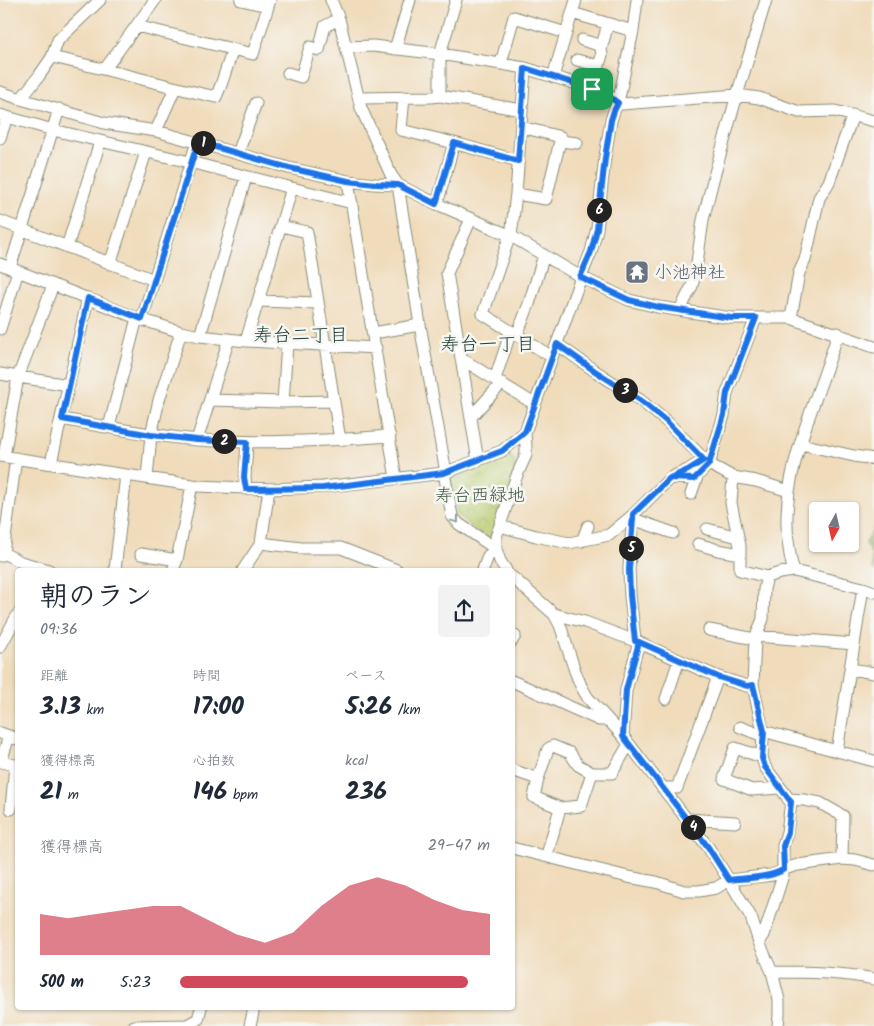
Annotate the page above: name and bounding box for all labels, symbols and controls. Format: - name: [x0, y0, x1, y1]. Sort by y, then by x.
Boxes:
- pin: [571, 68, 613, 110]
- icon: arrive: [578, 75, 606, 103]
- pin: 1: [190, 130, 216, 156]
- text: 1: [201, 132, 206, 154]
- pin: 6: [586, 198, 612, 222]
- text: 6: [596, 199, 603, 221]
- temple icon: 小池神社: [624, 259, 650, 285]
- place label: 小池神社: [654, 259, 726, 288]
- district label: 寿台二丁目: [253, 321, 349, 351]
- district label: 寿台一丁目: [440, 330, 536, 360]
- pin: 3: [612, 378, 638, 402]
- text: 3: [622, 379, 629, 401]
- pin: 2: [212, 428, 236, 454]
- text: 2: [220, 430, 229, 452]
- park label: 寿台西緑地: [435, 482, 525, 511]
- north arrow: [809, 502, 859, 552]
- map controls: [809, 502, 859, 552]
- one-way arrow: [451, 514, 460, 523]
- pin: 5: [618, 536, 644, 560]
- text: 5: [628, 537, 635, 559]
- text: 朝のラン: [40, 575, 152, 620]
- button: share: [438, 585, 490, 637]
- text: 09:36: [40, 617, 78, 642]
- text: 距離: [40, 665, 68, 687]
- text: 時間: [193, 665, 221, 687]
- text: ペース: [345, 665, 387, 687]
- text: 3.13: [40, 687, 81, 727]
- text: 17:00: [193, 687, 244, 727]
- text: 5:26: [345, 687, 392, 727]
- text: km: [81, 699, 104, 721]
- text: /km: [392, 699, 421, 721]
- text: 獲得標高: [40, 750, 96, 772]
- text: 心拍数: [193, 750, 235, 772]
- text: kcal: [345, 750, 368, 772]
- text: 21: [40, 772, 62, 812]
- text: 146: [193, 772, 227, 812]
- text: 236: [345, 772, 387, 812]
- text: m: [62, 784, 79, 806]
- text: bpm: [227, 784, 258, 806]
- pin: 4: [680, 814, 706, 840]
- text: 4: [690, 816, 697, 838]
- text: 29–47 m: [428, 833, 490, 858]
- text: 獲得標高: [40, 835, 104, 860]
- text: 500 m: [40, 970, 84, 995]
- text: 5:23: [120, 970, 151, 995]

